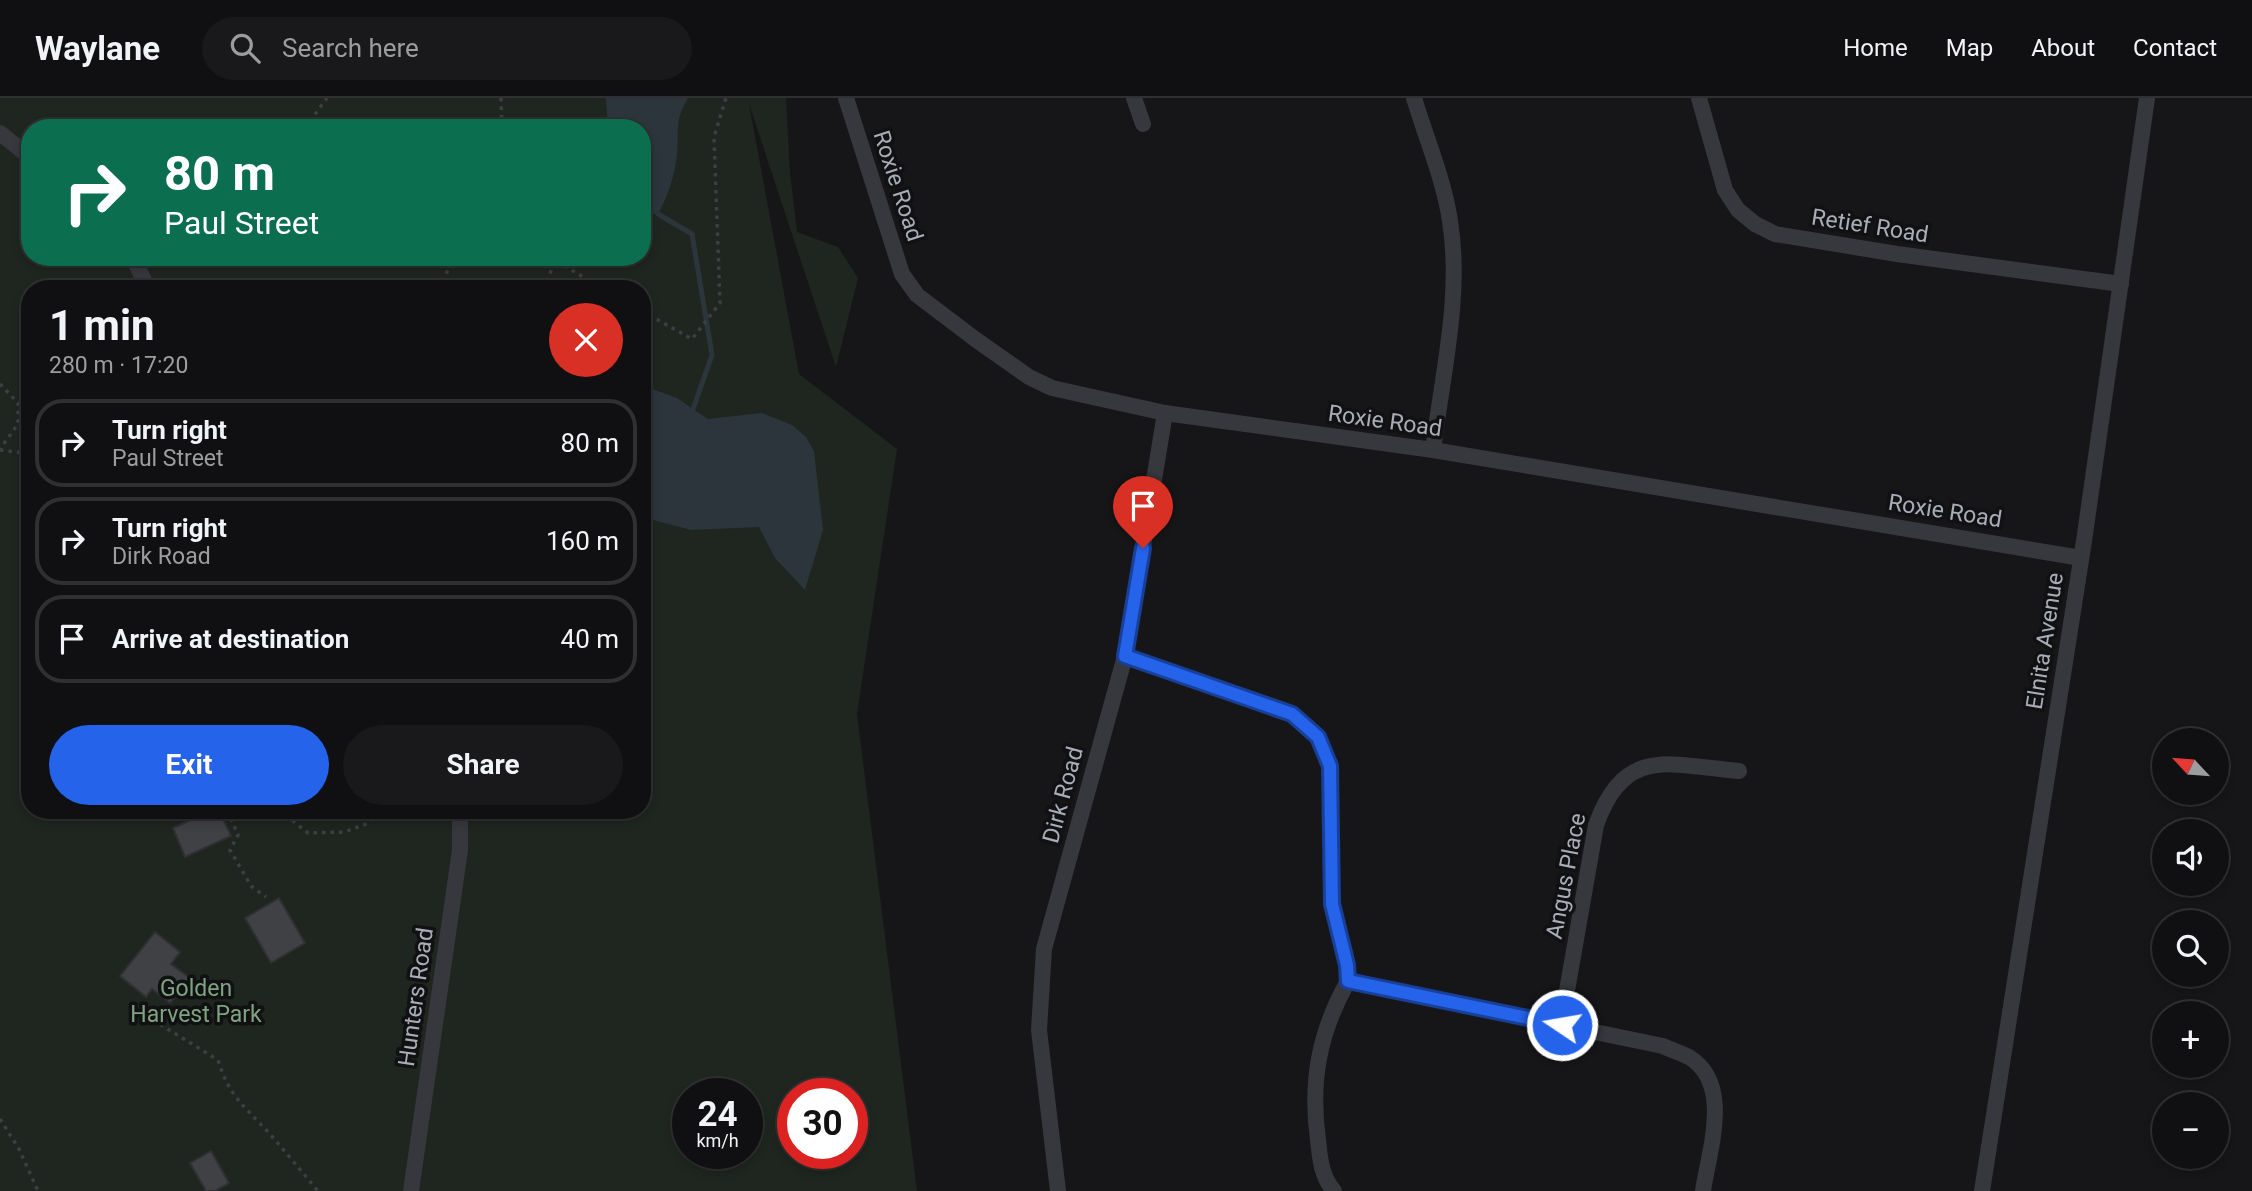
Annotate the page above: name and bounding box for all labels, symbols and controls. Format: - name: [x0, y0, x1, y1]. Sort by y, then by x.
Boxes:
- search box: [202, 17, 692, 80]
- text: Waylane: [35, 29, 160, 68]
- icon: search: [226, 29, 264, 67]
- text: Search here: [282, 33, 419, 63]
- text: Home: [1843, 34, 1908, 62]
- text: Map: [1946, 34, 1993, 62]
- text: About: [2031, 34, 2095, 62]
- text: Contact: [2133, 34, 2217, 62]
- street label: Roxie Road: [867, 127, 929, 245]
- text: 80 m: [164, 145, 275, 202]
- icon: right: [49, 147, 140, 238]
- street label: Retief Road: [1810, 203, 1930, 249]
- text: Paul Street: [164, 204, 319, 242]
- text: 1 min: [49, 301, 155, 350]
- button: close: [549, 303, 623, 377]
- text: 280 m · 17:20: [49, 352, 188, 379]
- street label: Roxie Road: [1326, 400, 1444, 442]
- text: Turn right: [112, 415, 227, 445]
- icon: right: [53, 424, 91, 462]
- text: 80 m: [561, 428, 619, 458]
- text: Paul Street: [112, 445, 224, 472]
- pin: [1113, 476, 1173, 548]
- icon: arrive: [1124, 487, 1162, 525]
- street label: Roxie Road: [1886, 489, 2004, 533]
- text: Turn right: [112, 513, 227, 543]
- icon: right: [53, 522, 91, 560]
- text: 160 m: [546, 526, 619, 556]
- text: Dirk Road: [112, 543, 211, 570]
- street label: Elnita Avenue: [2021, 571, 2069, 711]
- icon: arrive: [53, 620, 91, 658]
- text: Arrive at destination: [112, 624, 349, 654]
- text: 40 m: [561, 624, 619, 654]
- button: Exit: [49, 725, 329, 805]
- button: Share: [343, 725, 623, 805]
- north arrow: [2152, 728, 2230, 805]
- map controls: [2152, 728, 2229, 1169]
- street label: Dirk Road: [1037, 744, 1089, 846]
- street label: Angus Place: [1541, 811, 1591, 941]
- button: sound: [2152, 819, 2229, 896]
- button: search: [2152, 910, 2229, 987]
- street label: Hunters Road: [393, 926, 439, 1068]
- park label: Golden Harvest Park: [130, 975, 262, 1028]
- position arrow: [1525, 988, 1599, 1062]
- button: +: [2152, 1001, 2229, 1078]
- speed limit sign: 30: [777, 1078, 868, 1169]
- button: −: [2152, 1092, 2229, 1169]
- text: 24: [697, 1094, 738, 1135]
- text: km/h: [696, 1130, 739, 1151]

